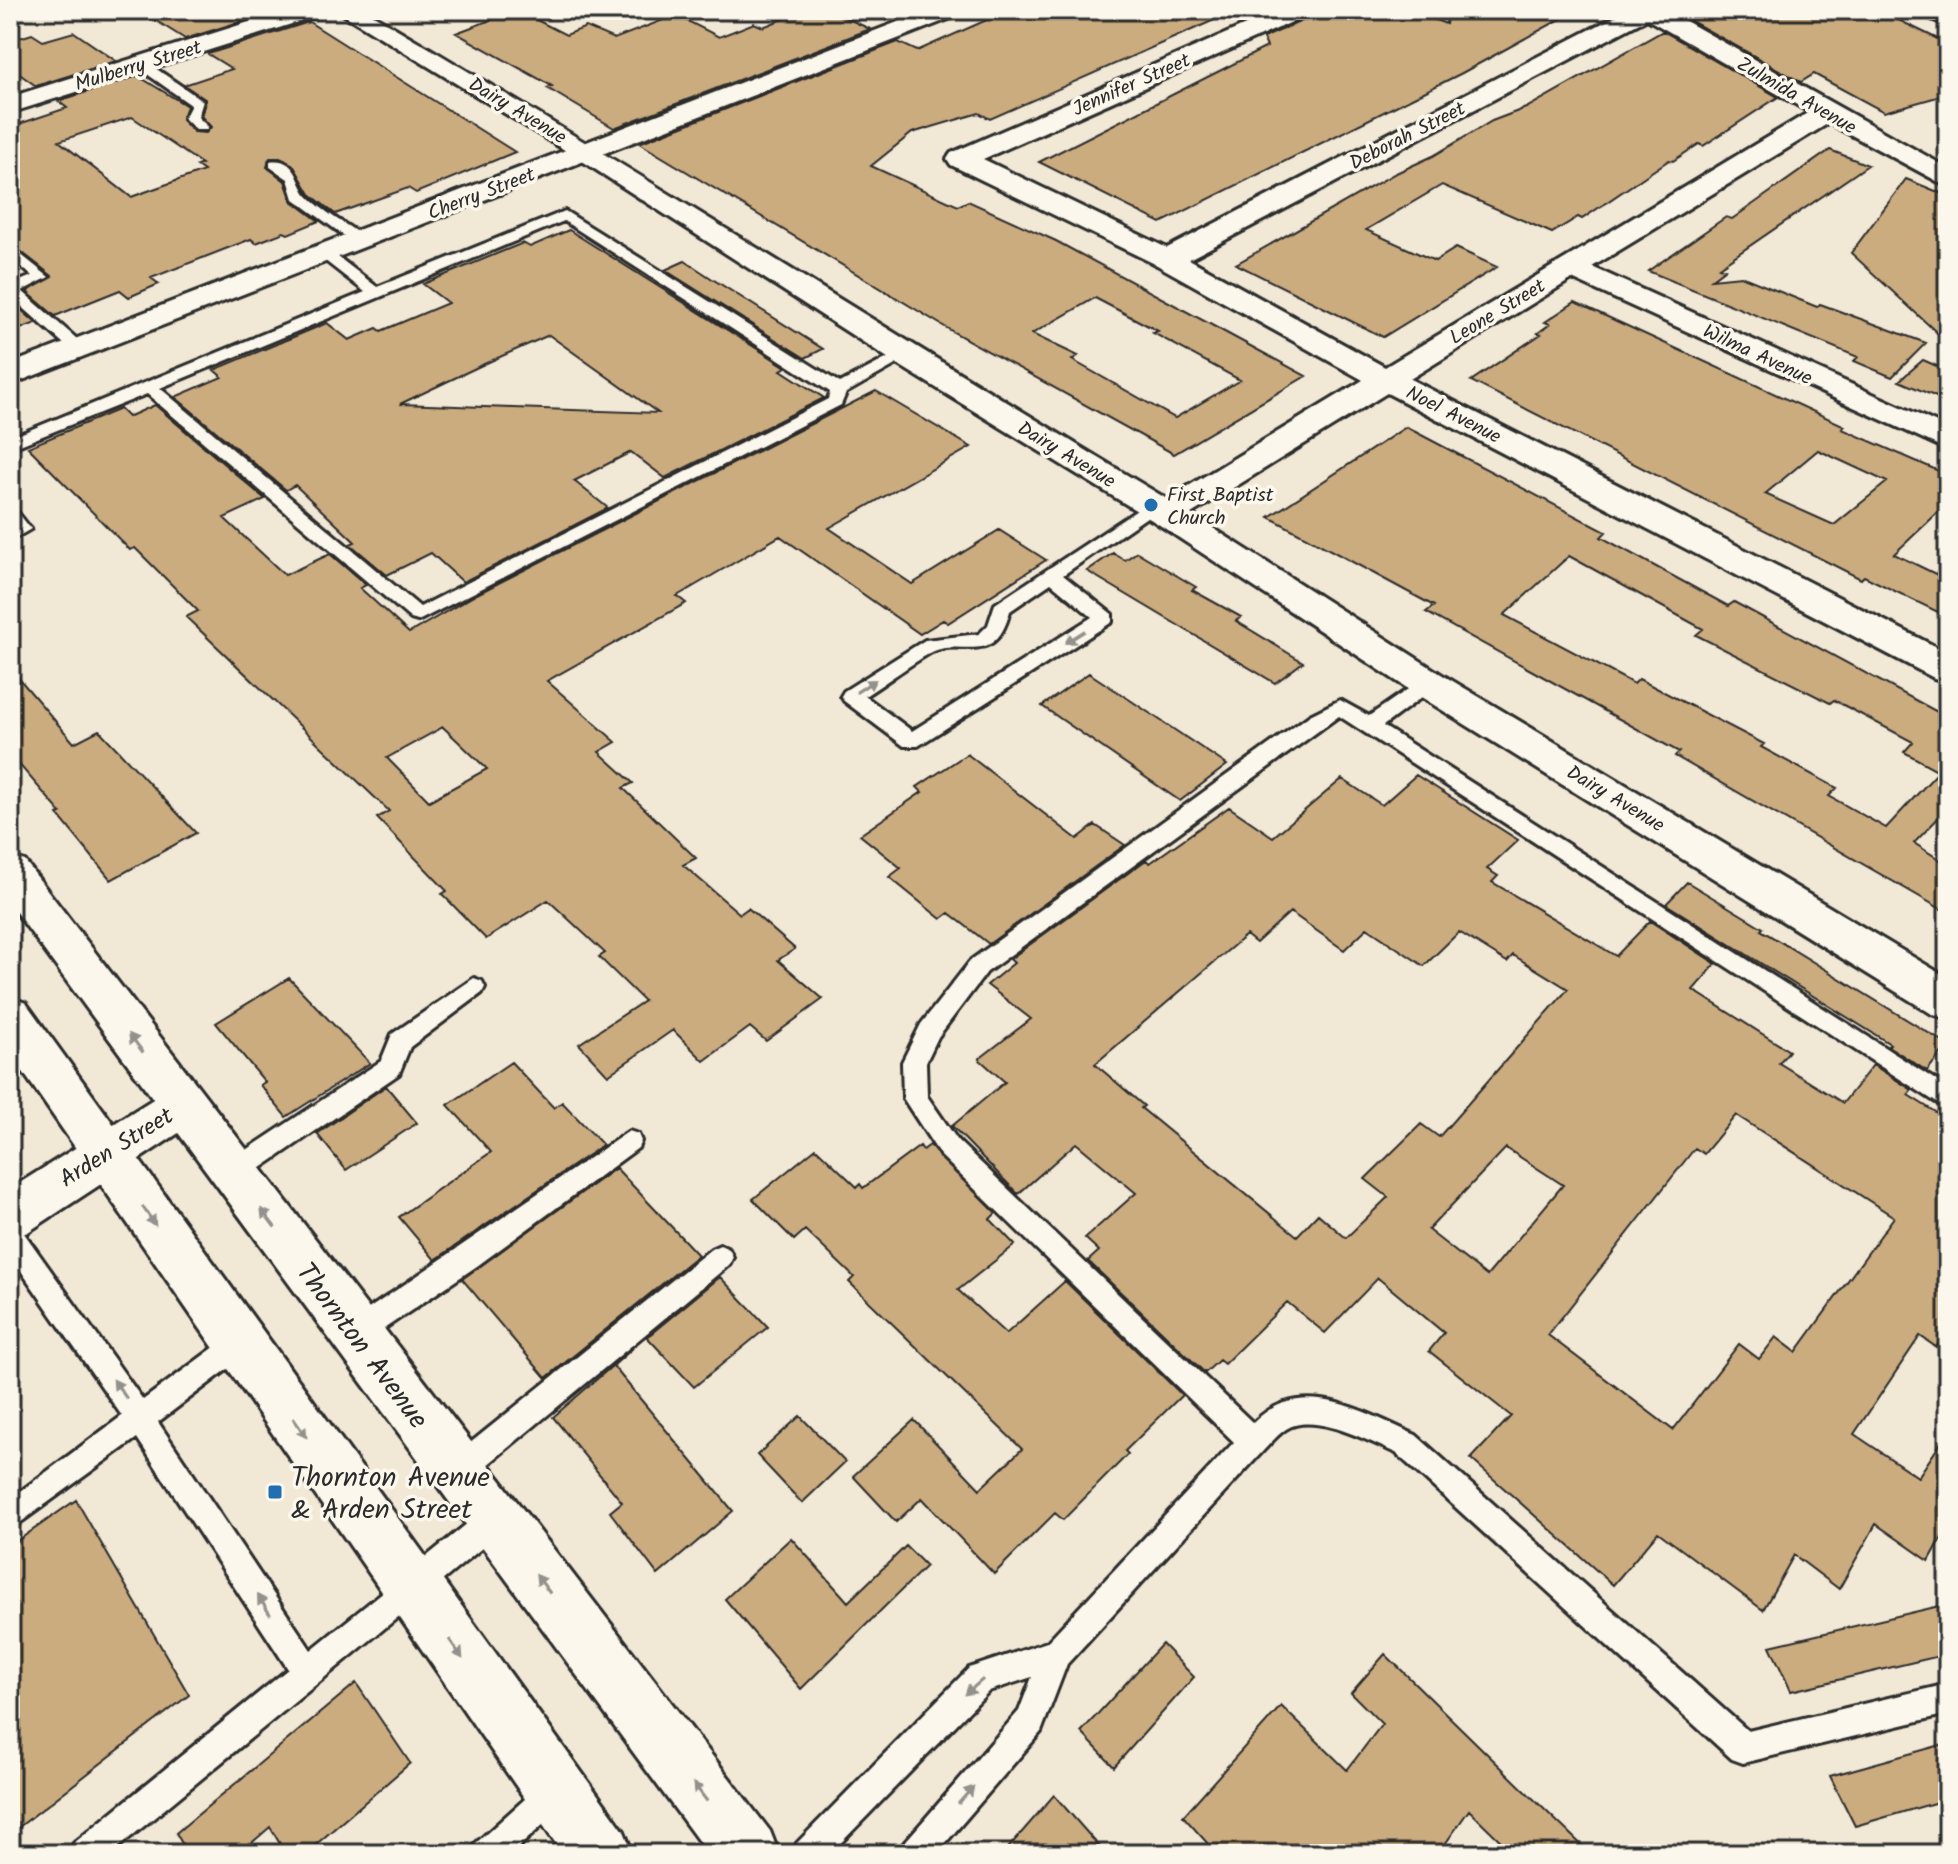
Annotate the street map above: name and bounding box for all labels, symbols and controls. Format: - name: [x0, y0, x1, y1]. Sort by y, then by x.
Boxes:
- street label: Mulberry Street: [71, 32, 206, 101]
- street label: Jennifer Street: [1068, 45, 1196, 126]
- street label: Zulmida Avenue: [1730, 49, 1862, 144]
- street label: Dairy Avenue: [462, 70, 572, 154]
- street label: Deborah Street: [1344, 94, 1472, 180]
- street label: Cherry Street: [423, 160, 540, 230]
- street label: Leone Street: [1444, 271, 1553, 354]
- street label: Wilma Avenue: [1697, 316, 1817, 395]
- street label: Noel Avenue: [1400, 378, 1506, 454]
- street label: Dairy Avenue: [1011, 414, 1121, 498]
- place label: First Baptist Church: [1167, 480, 1274, 535]
- marker: First Baptist Church: [1142, 496, 1160, 514]
- one-way arrow: [1065, 629, 1086, 644]
- one-way arrow: [855, 679, 876, 694]
- street label: Dairy Avenue: [1560, 758, 1670, 842]
- one-way arrow: [129, 1032, 144, 1053]
- street label: Arden Street: [52, 1097, 182, 1199]
- one-way arrow: [141, 1206, 156, 1227]
- one-way arrow: [260, 1208, 276, 1228]
- street label: Thornton Avenue: [283, 1254, 439, 1440]
- one-way arrow: [113, 1379, 128, 1400]
- one-way arrow: [292, 1418, 307, 1439]
- place label: Thornton Avenue & Arden Street: [291, 1456, 490, 1533]
- marker: Thornton Avenue & Arden Street: [266, 1483, 284, 1501]
- one-way arrow: [536, 1574, 552, 1595]
- one-way arrow: [257, 1595, 272, 1616]
- one-way arrow: [448, 1638, 463, 1659]
- one-way arrow: [965, 1677, 984, 1695]
- one-way arrow: [692, 1782, 708, 1802]
- one-way arrow: [957, 1786, 974, 1806]

